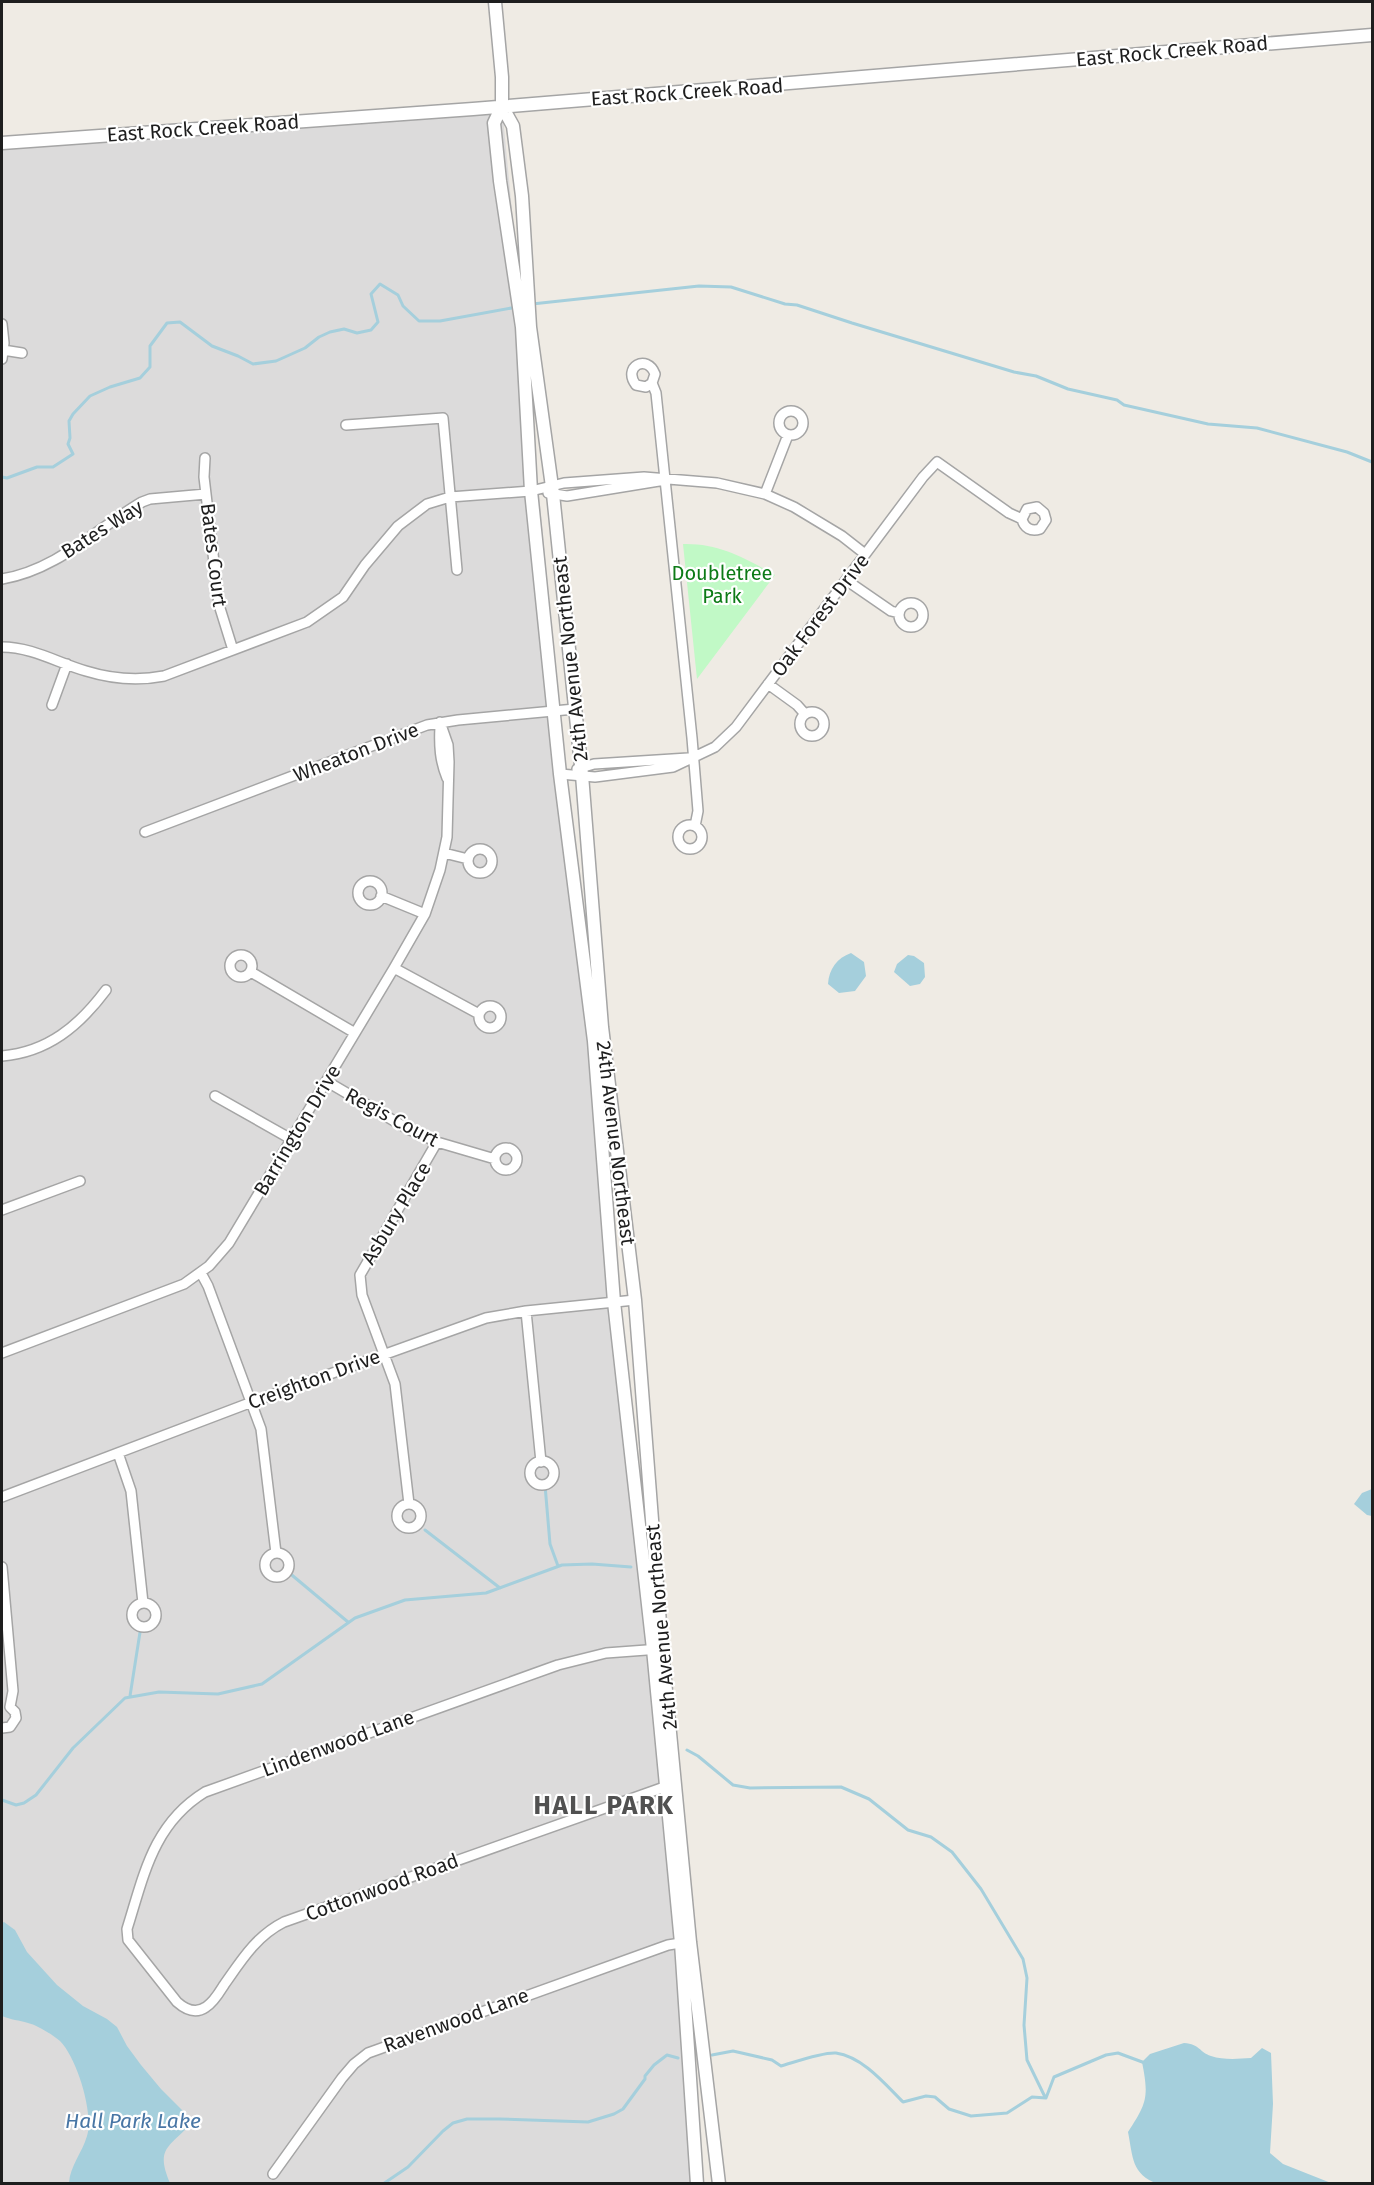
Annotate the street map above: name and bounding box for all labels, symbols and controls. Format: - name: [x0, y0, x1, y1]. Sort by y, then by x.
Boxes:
- street label: East Rock Creek Road: [1075, 31, 1269, 71]
- street label: East Rock Creek Road: [590, 73, 784, 111]
- street label: East Rock Creek Road: [106, 109, 300, 147]
- street label: Bates Way: [57, 494, 147, 564]
- street label: Bates Court: [196, 502, 232, 609]
- street label: Oak Forest Drive: [766, 549, 874, 681]
- street label: 24th Avenue Northeast: [547, 555, 593, 763]
- park label: Doubletree Park: [672, 561, 772, 608]
- street label: Wheaton Drive: [290, 717, 422, 787]
- street label: 24th Avenue Northeast: [592, 1039, 641, 1247]
- street label: Barrington Drive: [248, 1060, 346, 1200]
- street label: Regis Court: [341, 1082, 444, 1152]
- street label: Asbury Place: [356, 1157, 436, 1269]
- street label: Creighton Drive: [244, 1344, 384, 1414]
- street label: 24th Avenue Northeast: [640, 1523, 682, 1731]
- street label: Lindenwood Lane: [259, 1704, 417, 1782]
- district label: HALL PARK: [534, 1790, 674, 1821]
- street label: Cottonwood Road: [302, 1848, 462, 1926]
- street label: Ravenwood Lane: [380, 1983, 532, 2057]
- water label: Hall Park Lake: [65, 2108, 201, 2134]

